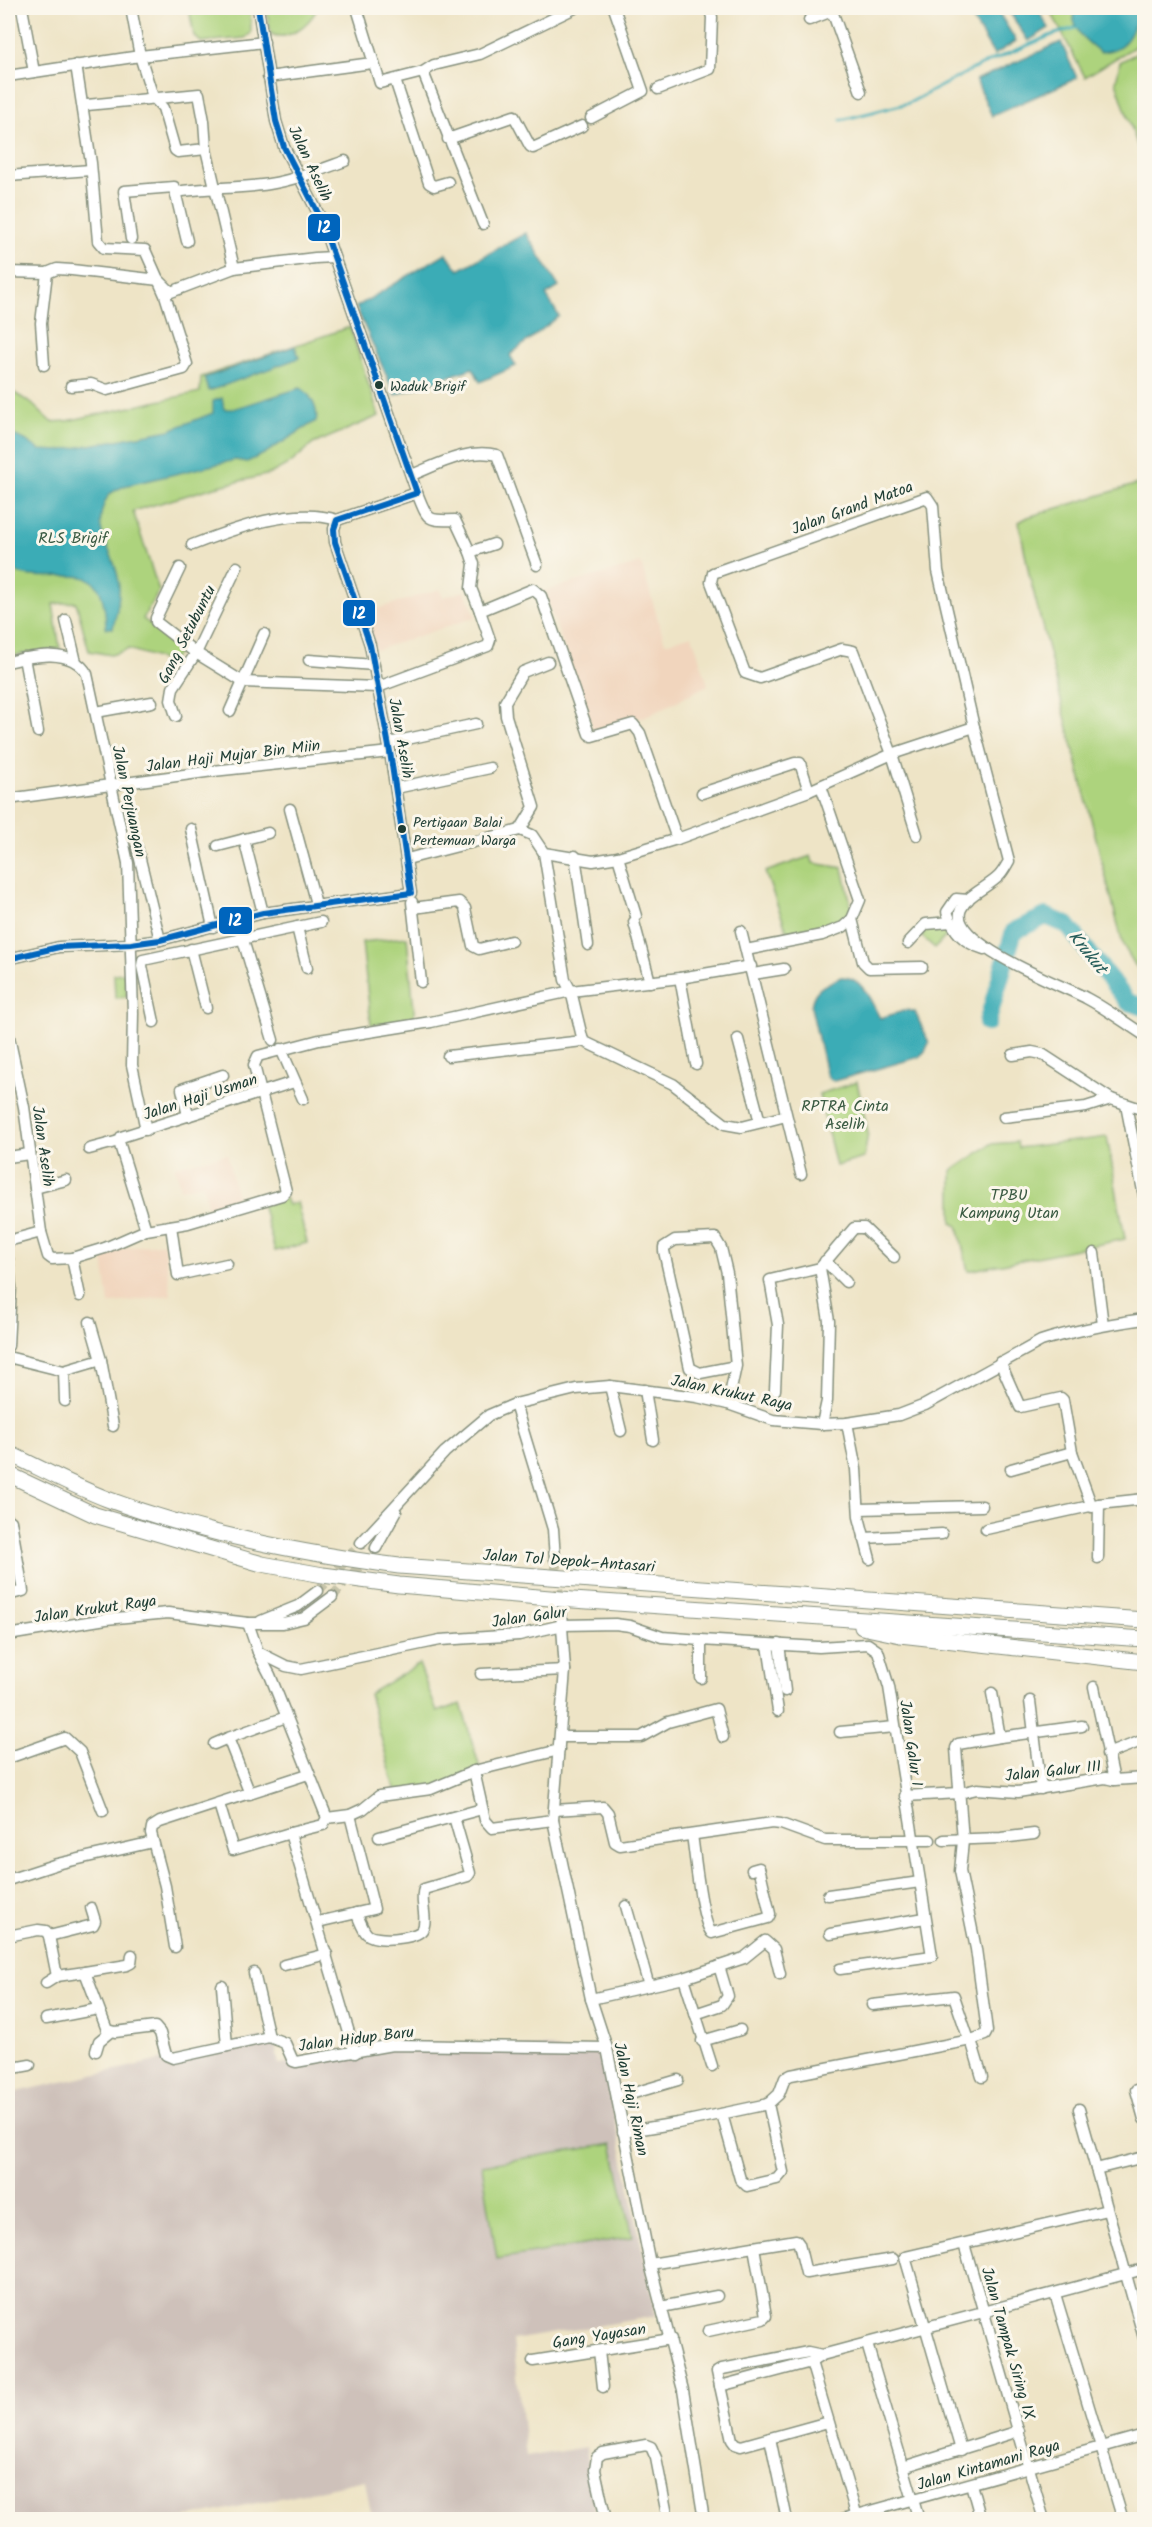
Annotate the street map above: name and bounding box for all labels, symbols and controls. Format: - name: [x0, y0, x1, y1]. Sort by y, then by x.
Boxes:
- street label: Jalan Aselih: [281, 121, 338, 206]
- line badge: 12: [307, 213, 341, 242]
- text: 12: [317, 216, 331, 241]
- place label: Waduk Brigif: [390, 376, 467, 398]
- marker: Waduk Brigif: [373, 379, 385, 391]
- street label: Jalan Grand Matoa: [788, 475, 917, 542]
- park label: RLS Brigif: [38, 526, 110, 551]
- street label: Gang Setubuntu: [152, 581, 223, 688]
- line badge: 12: [342, 599, 376, 627]
- text: 12: [352, 602, 366, 627]
- street label: Jalan Aselih: [381, 696, 420, 781]
- street label: Jalan Haji Mujar Bin Miin: [145, 733, 322, 780]
- street label: Jalan Perjuangan: [104, 743, 153, 860]
- place label: Pertigaan Balai Pertemuan Warga: [413, 812, 516, 852]
- marker: Pertigaan Balai Pertemuan Warga: [396, 823, 408, 835]
- line badge: 12: [218, 906, 253, 935]
- text: 12: [228, 909, 242, 934]
- water label: Krukut: [1060, 925, 1116, 984]
- street label: Jalan Haji Usman: [140, 1067, 261, 1128]
- park label: RPTRA Cinta Aselih: [801, 1094, 889, 1137]
- street label: Jalan Aselih: [24, 1104, 61, 1188]
- park label: TPBU Kampung Utan: [959, 1183, 1059, 1226]
- street label: Jalan Krukut Raya: [669, 1368, 795, 1419]
- street label: Jalan Tol Depok–Antasari: [482, 1543, 657, 1580]
- street label: Jalan Krukut Raya: [32, 1589, 158, 1630]
- street label: Jalan Galur: [490, 1600, 570, 1635]
- street label: Jalan Galur I: [892, 1698, 929, 1788]
- street label: Jalan Galur III: [1004, 1754, 1103, 1789]
- street label: Jalan Hidup Baru: [297, 2020, 416, 2059]
- street label: Jalan Haji Riman: [606, 2040, 655, 2159]
- street label: Jalan Tampak Siring IX: [974, 2264, 1042, 2424]
- street label: Gang Yayasan: [551, 2317, 648, 2356]
- street label: Jalan Kintamani Raya: [914, 2433, 1063, 2498]

